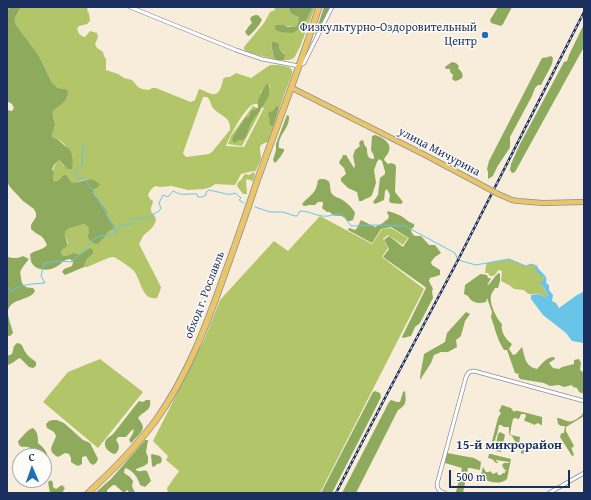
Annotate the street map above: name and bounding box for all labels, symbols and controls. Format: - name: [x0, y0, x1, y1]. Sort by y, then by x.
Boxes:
- place label: Физкультурно-Оздоровительный Центр: [300, 21, 477, 49]
- marker: Физкультурно-Оздоровительный Центр: [480, 30, 490, 40]
- street label: улица Мичурина: [396, 124, 482, 180]
- street label: обход г. Рославль: [182, 249, 228, 341]
- district label: 15-й микрорайон: [456, 438, 562, 454]
- north arrow: [12, 448, 52, 488]
- text: С: [28, 449, 35, 465]
- scale bar: [451, 462, 572, 488]
- text: 500 m: [456, 468, 486, 485]

